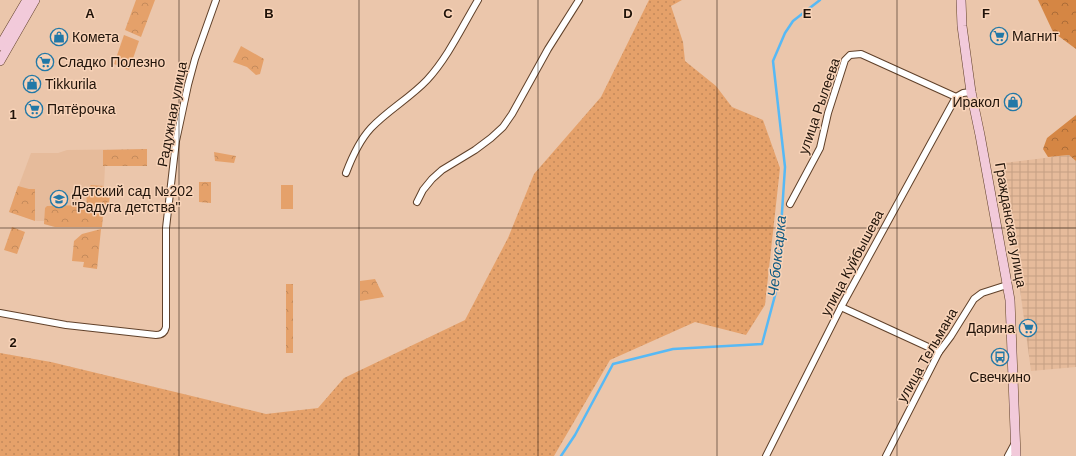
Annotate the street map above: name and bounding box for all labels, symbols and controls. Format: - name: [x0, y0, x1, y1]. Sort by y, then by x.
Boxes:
- text: A: [85, 6, 95, 21]
- text: B: [264, 6, 274, 21]
- text: C: [443, 6, 453, 21]
- text: D: [623, 6, 633, 21]
- text: E: [803, 6, 812, 21]
- text: F: [982, 6, 990, 21]
- supermarket icon: Магнит: [989, 26, 1009, 46]
- shop icon: Комета: [49, 27, 69, 47]
- place label: Магнит: [1012, 28, 1059, 44]
- place label: Комета: [72, 29, 119, 45]
- supermarket icon: Сладко Полезно: [35, 52, 55, 72]
- place label: Сладко Полезно: [58, 54, 166, 70]
- street label: улица Рылеева: [795, 56, 843, 156]
- street label: Радужная улица: [154, 60, 190, 168]
- shop icon: Tikkurila: [22, 74, 42, 94]
- place label: Tikkurila: [45, 76, 97, 92]
- shop icon: Иракол: [1003, 92, 1023, 112]
- place label: Иракол: [952, 94, 1000, 110]
- supermarket icon: Пятёрочка: [24, 99, 44, 119]
- place label: Пятёрочка: [47, 101, 116, 117]
- text: 1: [9, 107, 17, 122]
- street label: Гражданская улица: [992, 161, 1030, 289]
- place label: Детский сад №202 "Радуга детства": [72, 183, 193, 215]
- school or university icon: Детский сад №202 "Радуга детства": [49, 189, 69, 209]
- street label: улица Куйбышева: [817, 207, 887, 319]
- water label: Чебоксарка: [764, 214, 789, 297]
- street label: улица Тельмана: [894, 305, 960, 405]
- supermarket icon: Дарина: [1018, 318, 1038, 338]
- place label: Дарина: [967, 320, 1015, 336]
- text: 2: [9, 335, 17, 350]
- bus stop icon: Свечкино: [990, 347, 1010, 367]
- place label: Свечкино: [969, 369, 1031, 385]

